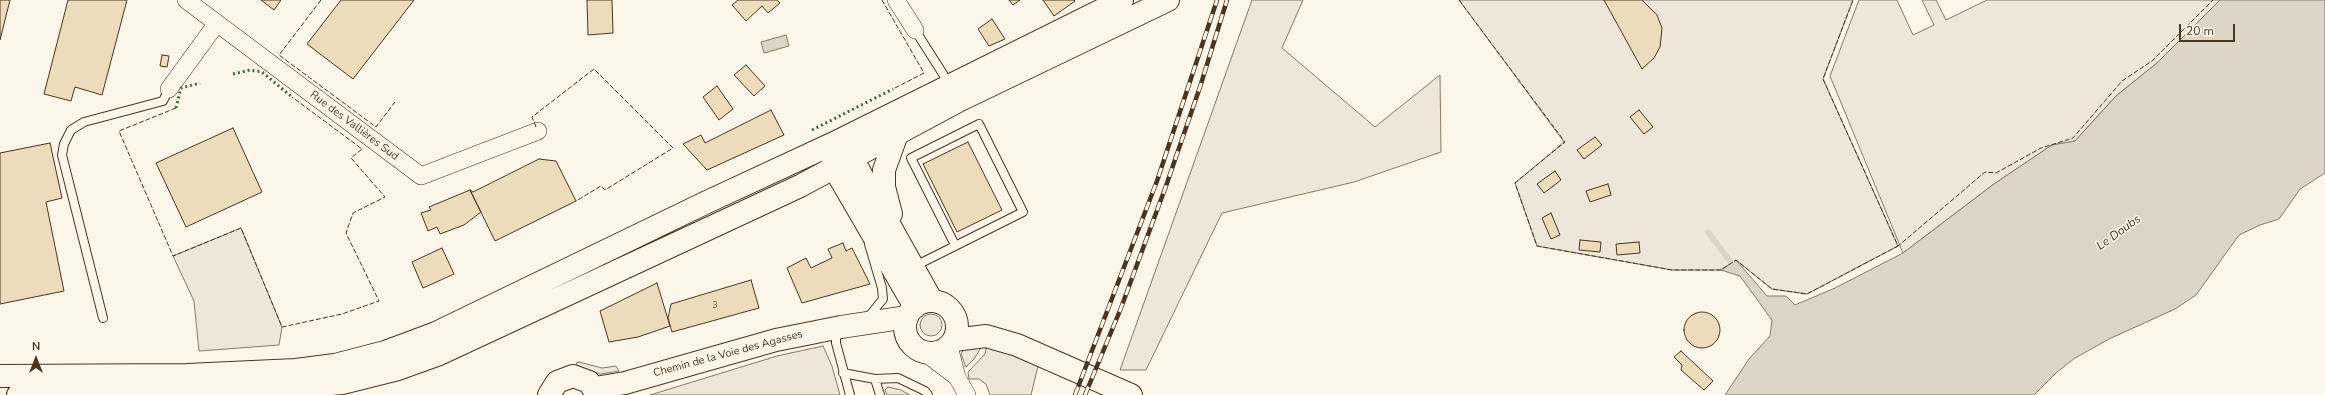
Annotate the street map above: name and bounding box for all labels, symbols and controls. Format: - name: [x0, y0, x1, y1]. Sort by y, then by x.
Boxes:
- scale bar: [2181, 16, 2237, 42]
- text: 20 m: [2186, 23, 2214, 39]
- street label: Rue des Vallières Sud: [307, 88, 401, 164]
- water label: Le Doubs: [2094, 212, 2144, 254]
- house number: 3: [712, 301, 718, 311]
- street label: Chemin de la Voie des Agasses: [652, 328, 804, 380]
- north arrow: [16, 339, 56, 379]
- text: N: [32, 339, 40, 354]

